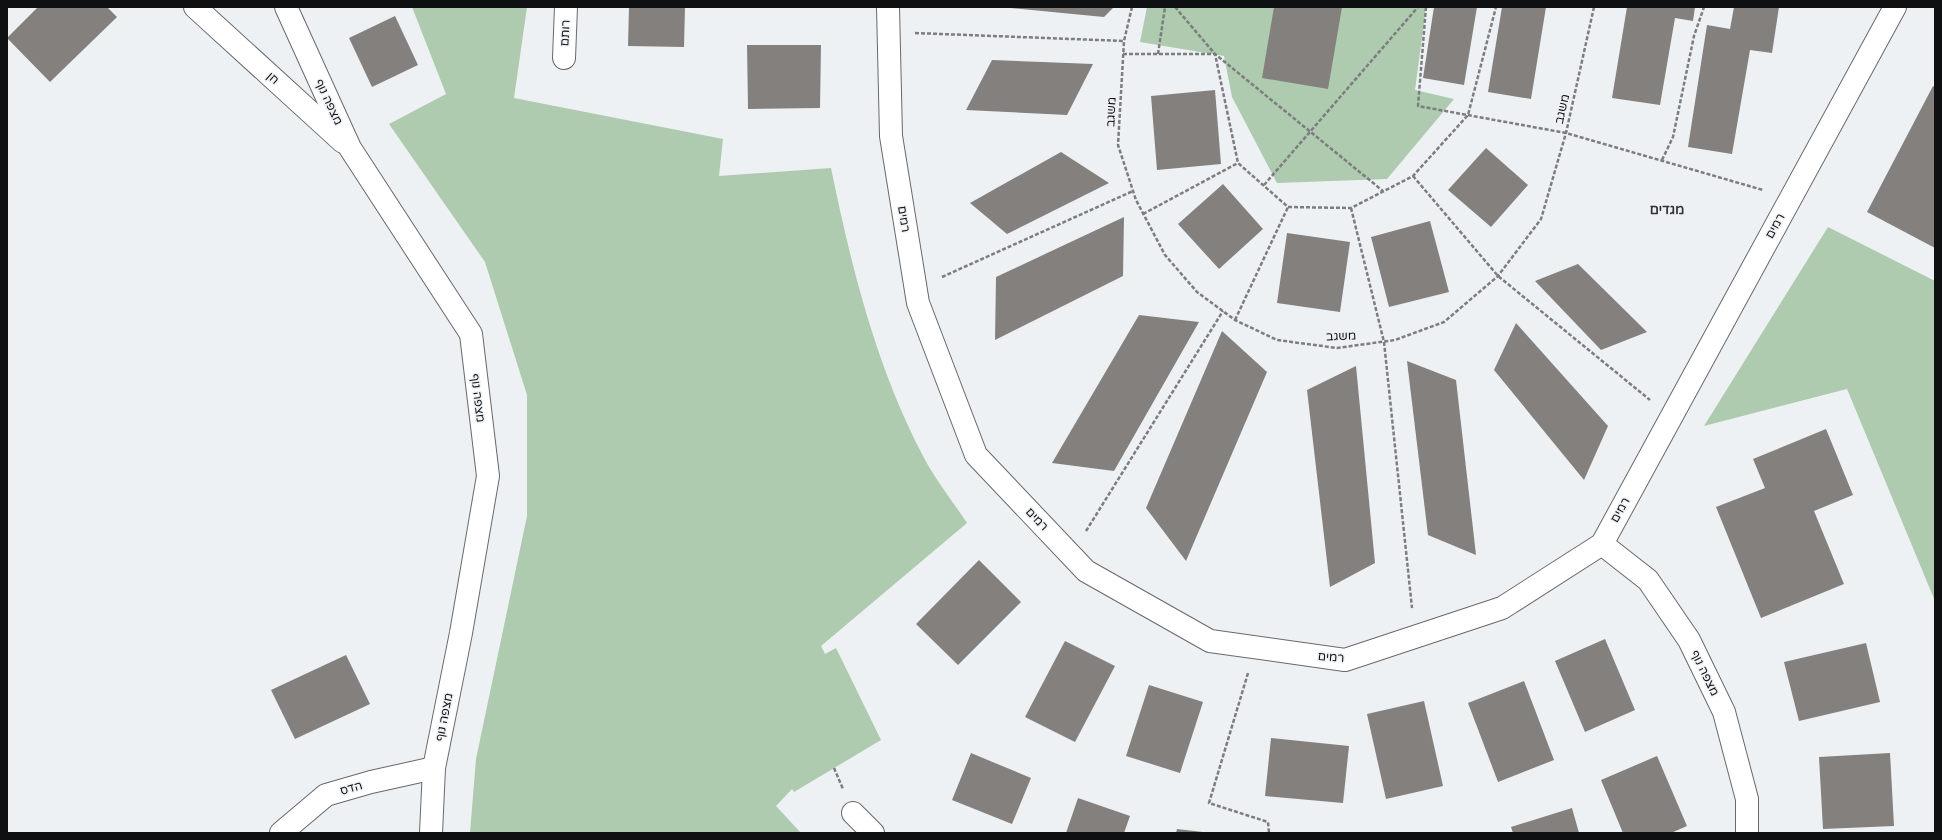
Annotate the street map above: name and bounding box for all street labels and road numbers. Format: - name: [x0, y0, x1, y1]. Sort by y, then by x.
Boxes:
- street label: רותם: [557, 19, 573, 47]
- street label: חן: [264, 69, 282, 87]
- street label: מצפה נוף: [312, 77, 346, 127]
- street label: משגב: [1552, 93, 1572, 125]
- street label: משגב: [1103, 97, 1119, 127]
- street label: רמים: [895, 205, 913, 233]
- street label: רמים: [1762, 211, 1788, 241]
- street label: משגב: [1326, 328, 1356, 344]
- street label: מצפה נוף: [468, 373, 488, 423]
- street label: רמים: [1607, 495, 1633, 525]
- street label: רמים: [1023, 505, 1051, 533]
- street label: מצפה נוף: [1688, 648, 1722, 698]
- street label: רמים: [1317, 649, 1345, 665]
- street label: מצפה נוף: [432, 692, 456, 742]
- street label: הדס: [338, 778, 364, 798]

